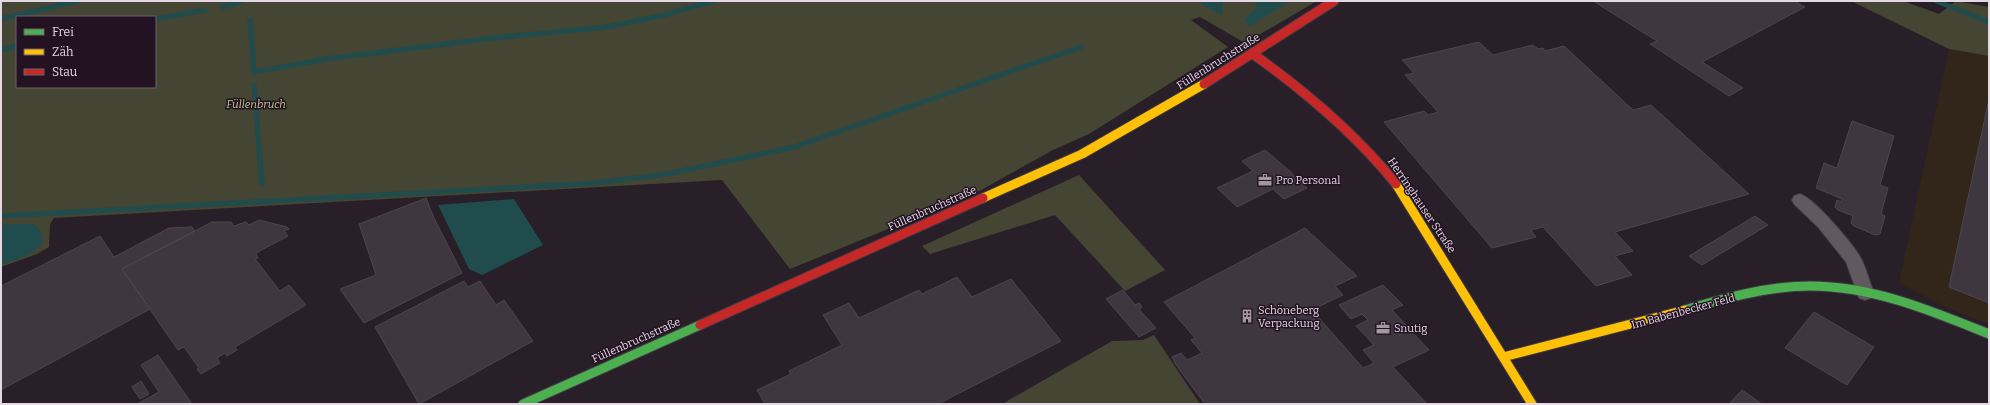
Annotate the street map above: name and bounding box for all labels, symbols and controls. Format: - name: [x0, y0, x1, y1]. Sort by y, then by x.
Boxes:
- legend: [16, 16, 156, 88]
- text: Frei: [52, 25, 74, 39]
- street label: Füllenbruchstraße: [1174, 31, 1262, 92]
- text: Zäh: [52, 45, 74, 59]
- text: Stau: [52, 65, 78, 79]
- park label: Füllenbruch: [226, 98, 286, 111]
- street label: Herringhauser Straße: [1385, 155, 1458, 255]
- office icon: Pro Personal: [1257, 172, 1273, 188]
- place label: Pro Personal: [1276, 174, 1340, 187]
- street label: Füllenbruchstraße: [886, 183, 978, 234]
- street label: Im Babenbecker Feld: [1630, 291, 1737, 332]
- place label: Schöneberg Verpackung: [1258, 304, 1320, 330]
- building icon: Schöneberg Verpackung: [1239, 308, 1255, 324]
- street label: Füllenbruchstraße: [590, 315, 682, 366]
- office icon: Snutig: [1375, 320, 1391, 336]
- place label: Snutig: [1394, 322, 1427, 335]

